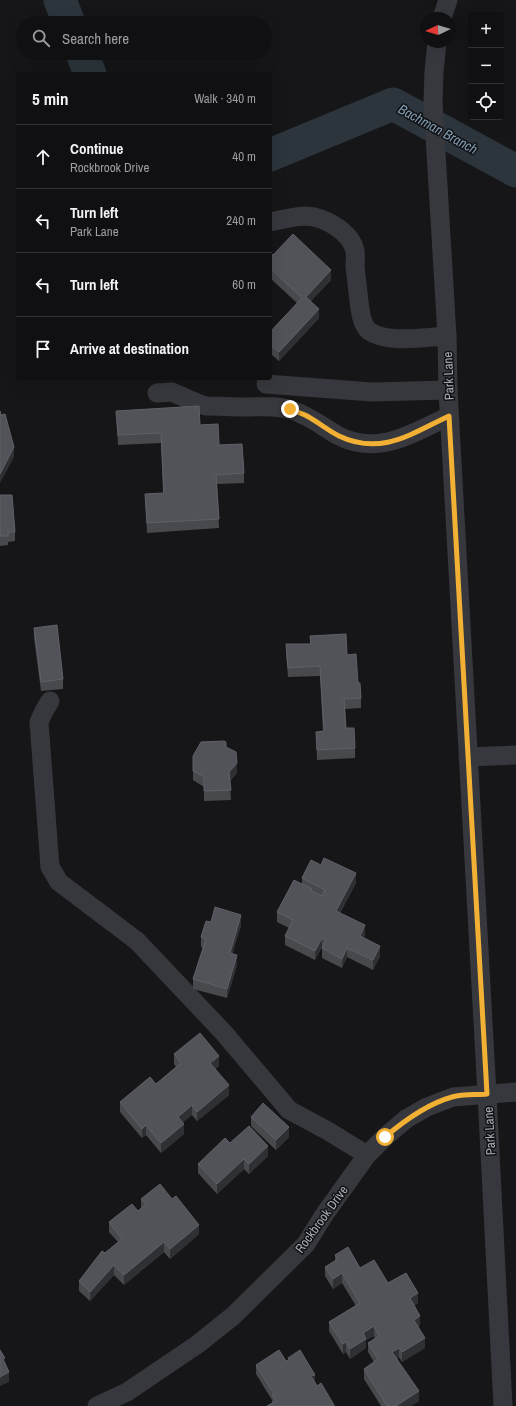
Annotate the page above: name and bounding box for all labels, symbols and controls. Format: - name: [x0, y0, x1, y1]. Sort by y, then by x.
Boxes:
- north arrow: [420, 12, 456, 48]
- map controls: [468, 12, 504, 120]
- button: +: [468, 12, 504, 48]
- search box: [16, 16, 272, 60]
- icon: search: [30, 27, 52, 49]
- text: Search here: [62, 28, 129, 49]
- button: −: [468, 48, 504, 84]
- button: locate: [468, 84, 504, 120]
- text: 5 min: [32, 87, 68, 110]
- text: Walk · 340 m: [194, 90, 256, 107]
- water label: Bachman Branch: [395, 100, 481, 158]
- text: Continue: [70, 138, 123, 159]
- icon: ahead: [32, 146, 54, 168]
- text: 40 m: [232, 148, 256, 165]
- text: Rockbrook Drive: [70, 159, 149, 176]
- text: Turn left: [70, 202, 118, 223]
- icon: left: [32, 210, 54, 232]
- text: 240 m: [226, 212, 256, 229]
- text: Park Lane: [70, 223, 119, 240]
- icon: left: [32, 274, 54, 296]
- text: Turn left: [70, 274, 118, 295]
- text: 60 m: [232, 276, 256, 293]
- icon: arrive: [32, 338, 54, 360]
- text: Arrive at destination: [70, 338, 189, 359]
- street label: Park Lane: [439, 351, 458, 401]
- route end: [281, 400, 299, 418]
- street label: Park Lane: [480, 1106, 499, 1156]
- route start: [376, 1128, 394, 1146]
- street label: Rockbrook Drive: [291, 1182, 352, 1256]

